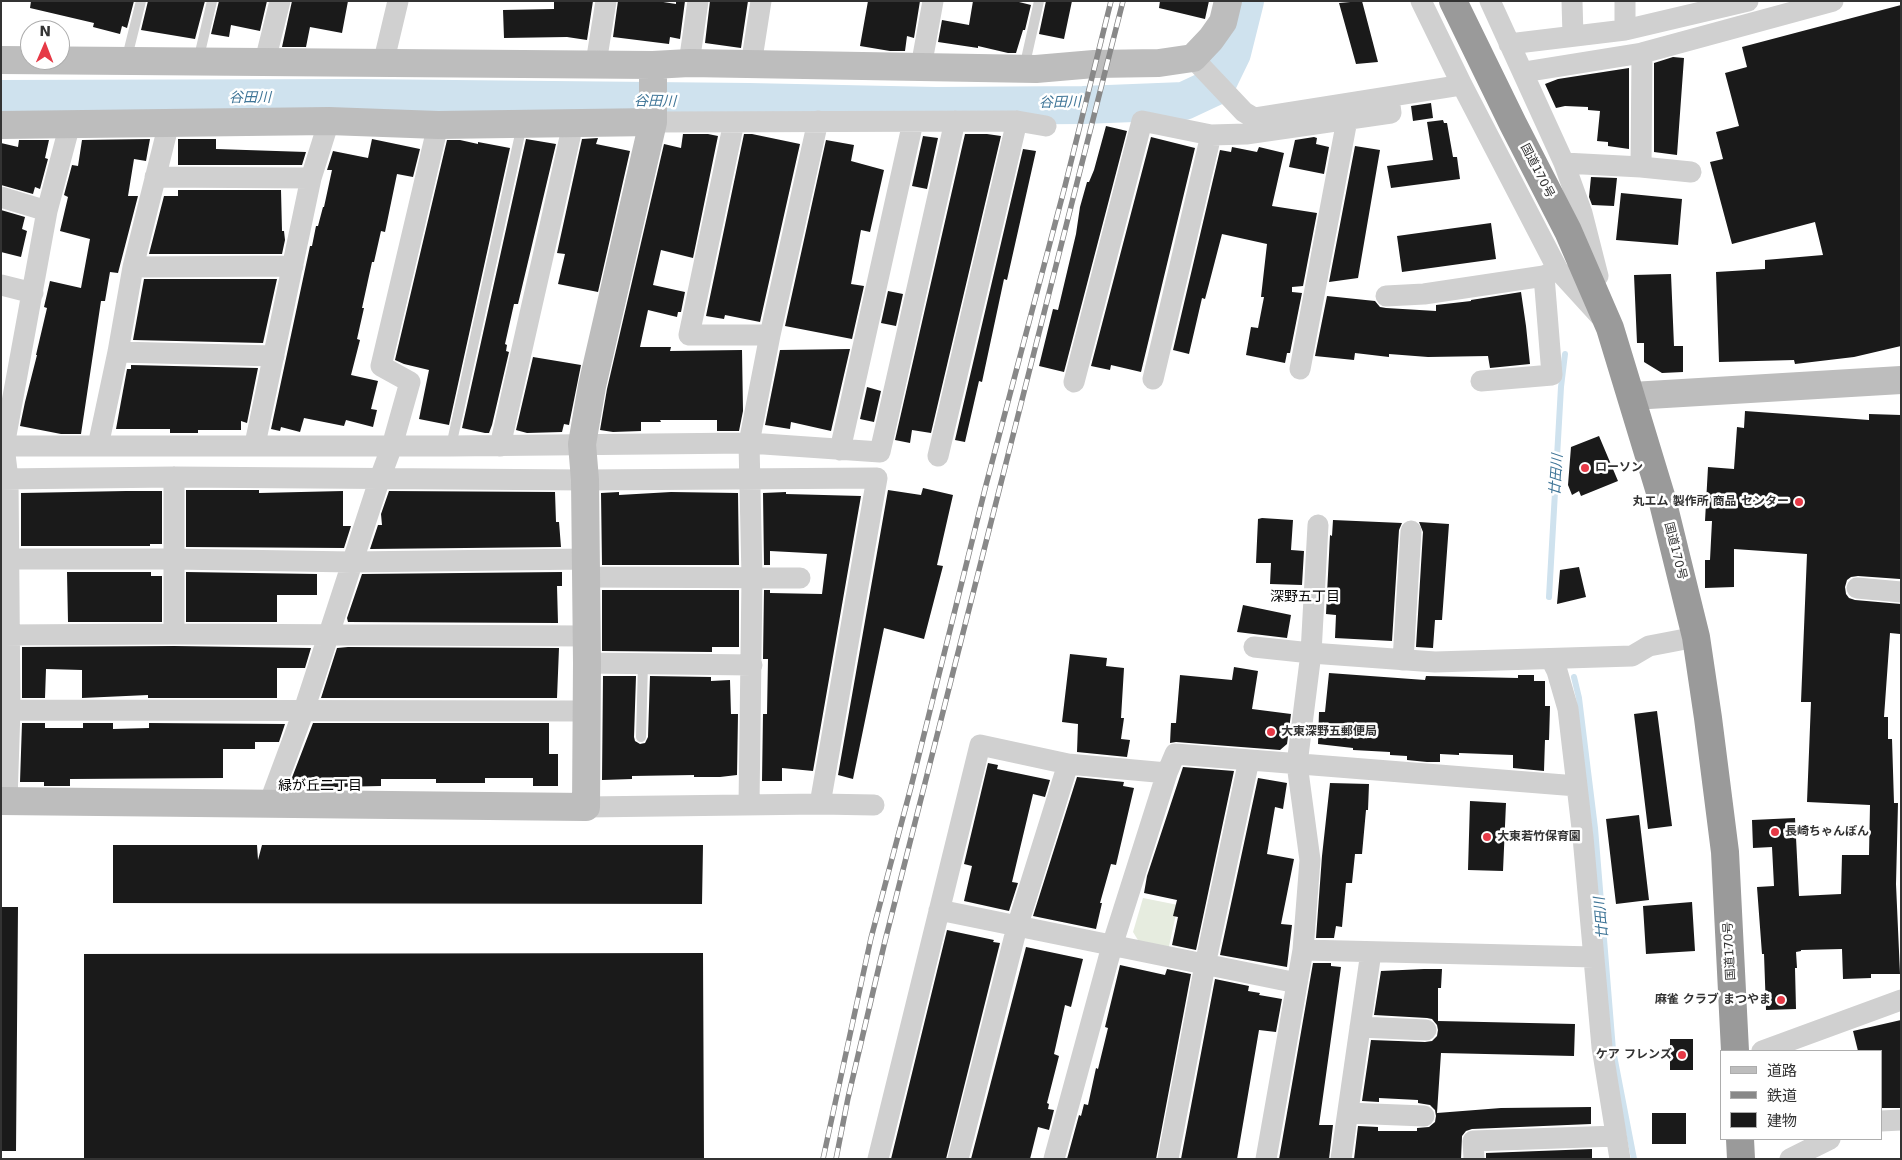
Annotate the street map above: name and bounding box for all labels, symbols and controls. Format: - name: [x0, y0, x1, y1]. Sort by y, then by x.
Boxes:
- north arrow: [20, 20, 70, 70]
- text: N: [39, 23, 51, 39]
- water label: 谷田川: [229, 90, 271, 106]
- water label: 谷田川: [634, 93, 676, 111]
- water label: 谷田川: [1039, 94, 1081, 112]
- street label: 国道170号: [1517, 141, 1557, 201]
- water label: 廿田川: [1547, 453, 1567, 497]
- place label: ローソン: [1595, 461, 1643, 475]
- marker: ローソン: [1579, 462, 1591, 474]
- place label: 丸エム 製作所 商品 センター: [1632, 495, 1789, 509]
- marker: 丸エム 製作所 商品 センター: [1793, 496, 1805, 508]
- street label: 国道170号: [1661, 521, 1689, 581]
- district label: 深野五丁目: [1270, 589, 1340, 605]
- place label: 大東深野五郵便局: [1281, 725, 1377, 739]
- marker: 大東深野五郵便局: [1265, 726, 1277, 738]
- district label: 緑が丘二丁目: [278, 778, 362, 794]
- place label: 長崎ちゃんぽん: [1785, 825, 1869, 839]
- marker: 長崎ちゃんぽん: [1769, 826, 1781, 838]
- place label: 大東若竹保育園: [1497, 830, 1581, 844]
- marker: 大東若竹保育園: [1481, 831, 1493, 843]
- water label: 廿田川: [1592, 896, 1612, 940]
- street label: 国道170号: [1721, 921, 1739, 981]
- place label: 麻雀 クラブ まつやま: [1655, 993, 1771, 1007]
- marker: 麻雀 クラブ まつやま: [1775, 994, 1787, 1006]
- place label: ケア フレンズ: [1596, 1048, 1672, 1062]
- marker: ケア フレンズ: [1676, 1049, 1688, 1061]
- legend: [1720, 1050, 1882, 1140]
- text: 道路: [1767, 1062, 1797, 1080]
- text: 鉄道: [1767, 1087, 1797, 1105]
- text: 建物: [1767, 1112, 1797, 1130]

